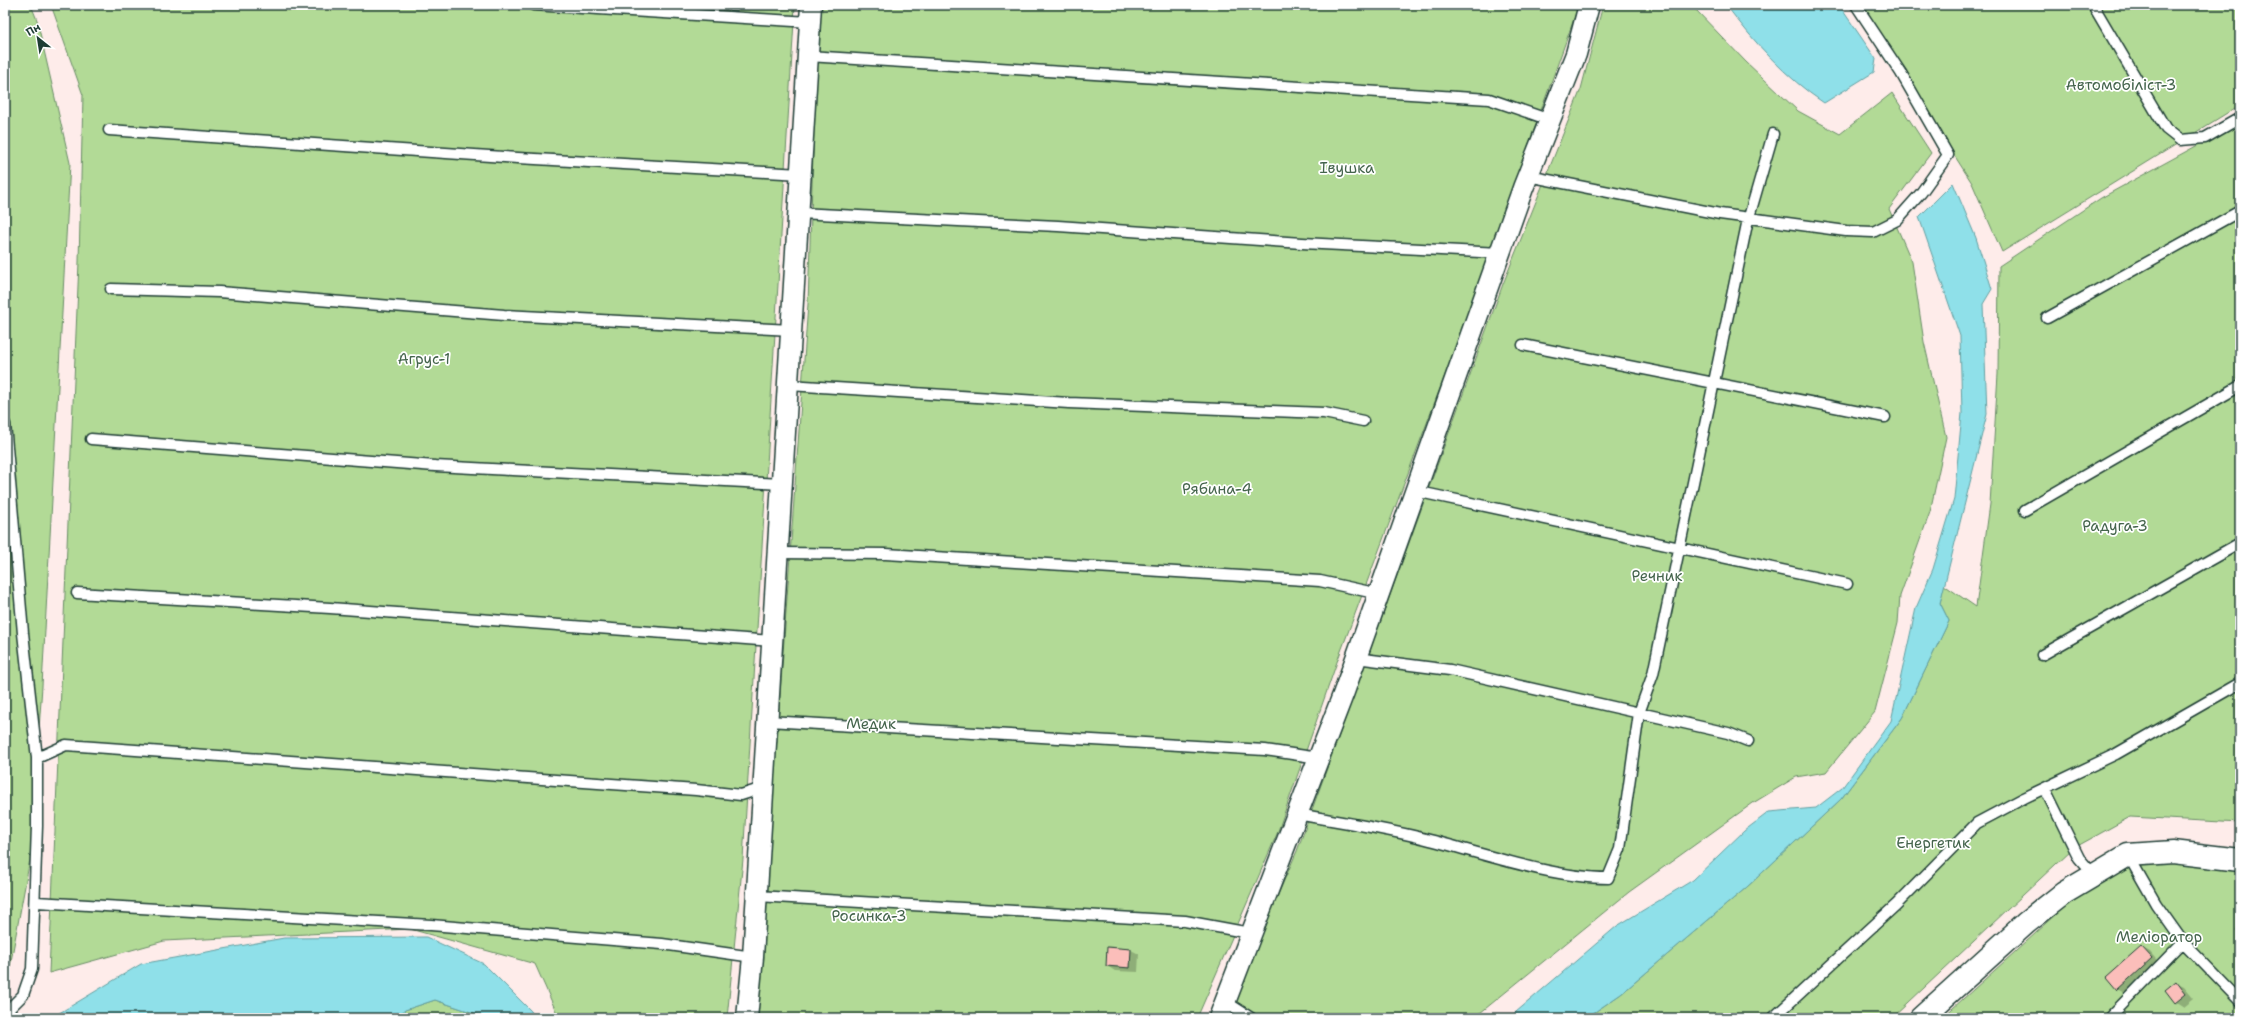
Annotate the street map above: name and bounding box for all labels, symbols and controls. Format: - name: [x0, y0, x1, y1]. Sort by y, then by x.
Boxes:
- north arrow: [18, 18, 58, 58]
- text: Пн: [23, 20, 43, 40]
- park label: Автомобіліст-3: [2066, 75, 2176, 95]
- park label: Івушка: [1320, 158, 1375, 178]
- park label: Агрус-1: [398, 349, 450, 369]
- park label: Рябина-4: [1182, 479, 1252, 499]
- park label: Радуга-3: [2082, 516, 2148, 536]
- park label: Речник: [1632, 566, 1682, 586]
- park label: Медик: [846, 714, 896, 734]
- park label: Енергетик: [1896, 833, 1970, 853]
- park label: Росинка-3: [831, 906, 907, 926]
- park label: Меліоратор: [2116, 927, 2202, 947]

